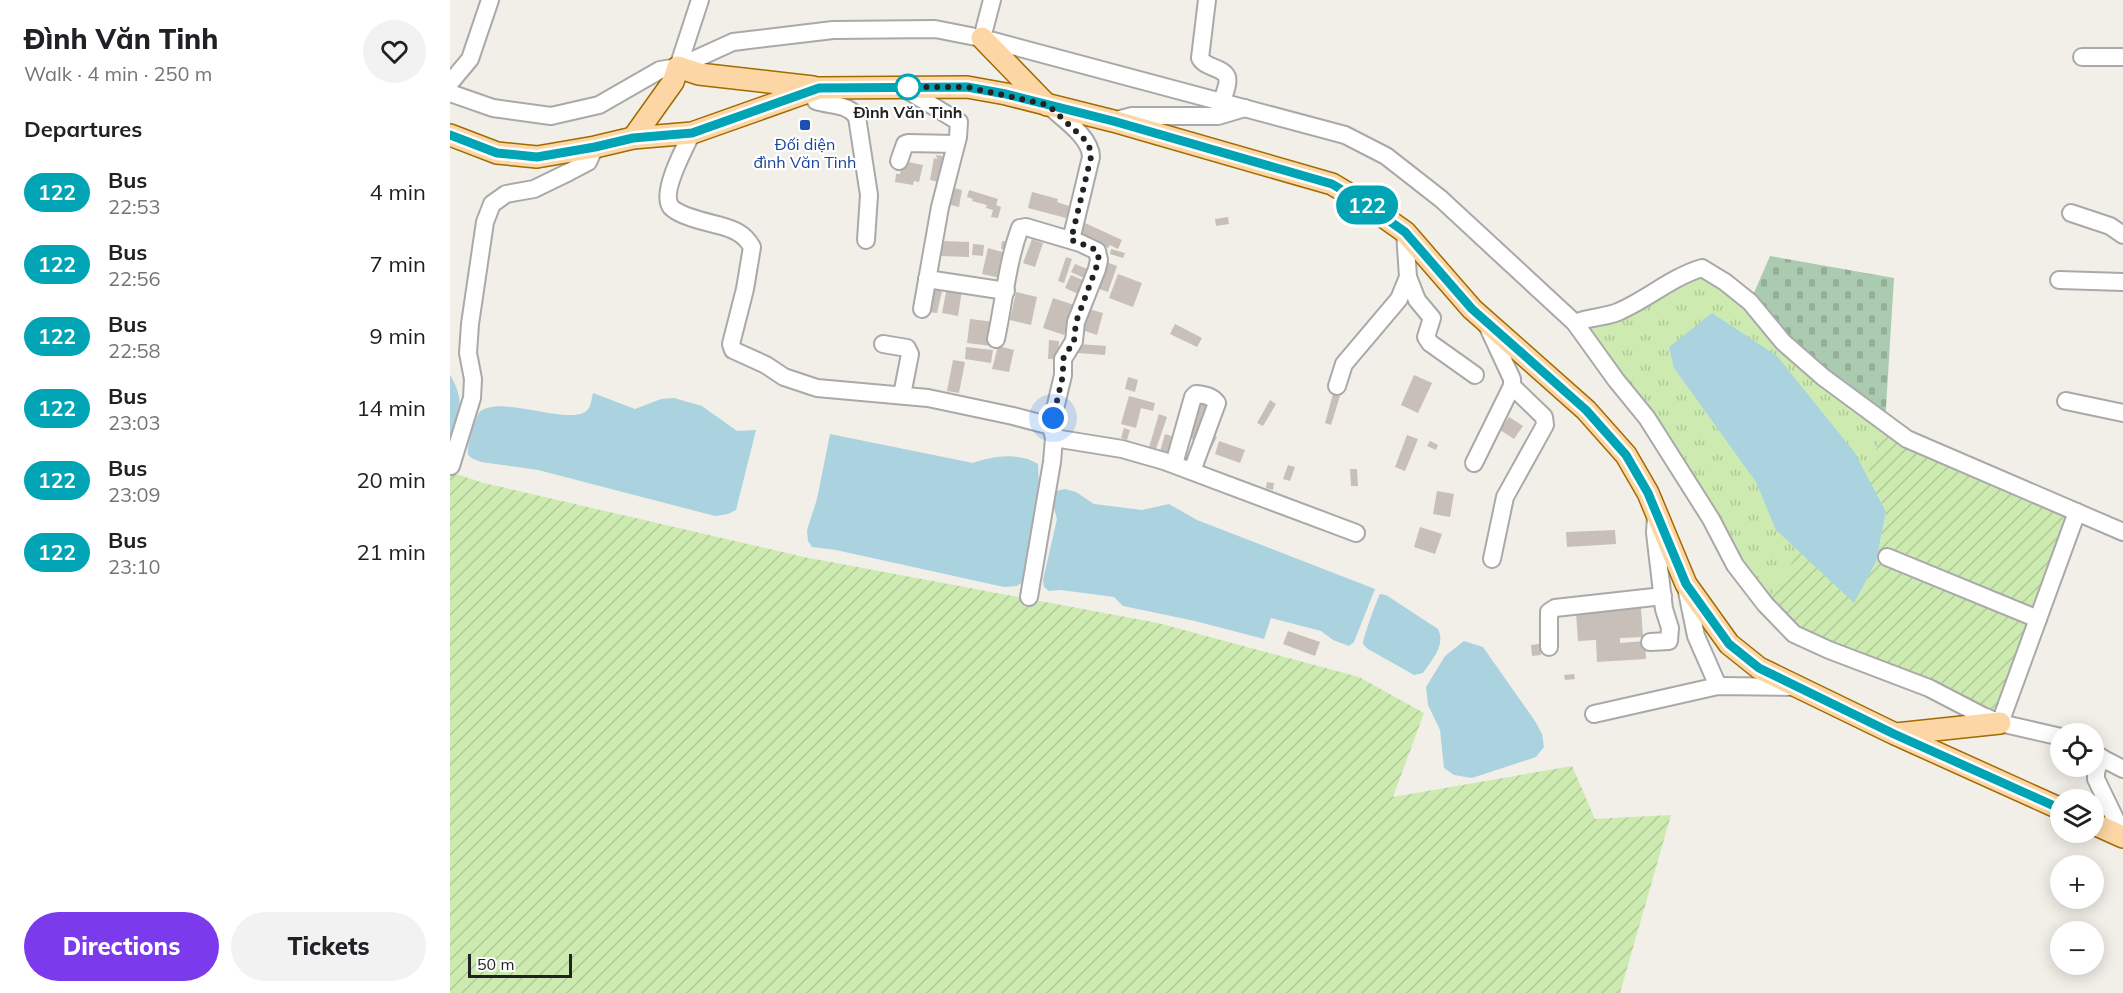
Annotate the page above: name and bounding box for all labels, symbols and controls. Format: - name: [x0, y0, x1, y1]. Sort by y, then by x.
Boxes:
- button: heart: [363, 20, 426, 83]
- text: Đình Văn Tinh: [24, 21, 218, 56]
- text: Walk · 4 min · 250 m: [24, 61, 212, 86]
- marker: Đình Văn Tinh: [895, 74, 921, 100]
- place label: Đình Văn Tinh: [853, 102, 962, 122]
- text: Departures: [24, 115, 142, 143]
- marker: Đối diện đình Văn Tinh: [798, 118, 812, 132]
- place label: Đối diện đình Văn Tinh: [754, 134, 856, 172]
- text: Bus: [108, 166, 147, 194]
- text: 4 min: [370, 178, 426, 206]
- text: 122: [38, 179, 76, 205]
- line badge: 122: [1332, 186, 1402, 224]
- text: 122: [1348, 192, 1386, 218]
- text: 22:53: [108, 194, 161, 219]
- text: Bus: [108, 238, 147, 266]
- text: 7 min: [370, 250, 426, 278]
- text: 122: [38, 251, 76, 277]
- text: 22:56: [108, 266, 161, 291]
- text: Bus: [108, 310, 147, 338]
- text: 9 min: [370, 322, 426, 350]
- text: 122: [38, 323, 76, 349]
- text: 22:58: [108, 338, 161, 363]
- text: Bus: [108, 382, 147, 410]
- text: 14 min: [356, 394, 426, 422]
- text: 122: [38, 395, 76, 421]
- your location: [1038, 403, 1068, 433]
- text: 23:03: [108, 410, 161, 435]
- text: Bus: [108, 454, 147, 482]
- text: 20 min: [356, 466, 426, 494]
- text: 122: [38, 467, 76, 493]
- text: 23:09: [108, 482, 161, 507]
- text: Bus: [108, 526, 147, 554]
- text: 21 min: [356, 538, 426, 566]
- text: 122: [38, 539, 76, 565]
- text: 23:10: [108, 554, 161, 579]
- map controls: [2050, 723, 2104, 975]
- button: locate: [2050, 723, 2104, 777]
- button: layers: [2050, 789, 2104, 843]
- button: +: [2050, 855, 2104, 909]
- button: Directions: [24, 912, 219, 981]
- button: Tickets: [231, 912, 426, 981]
- button: −: [2050, 921, 2104, 975]
- scale bar: [468, 951, 572, 978]
- text: 50 m: [477, 954, 514, 974]

